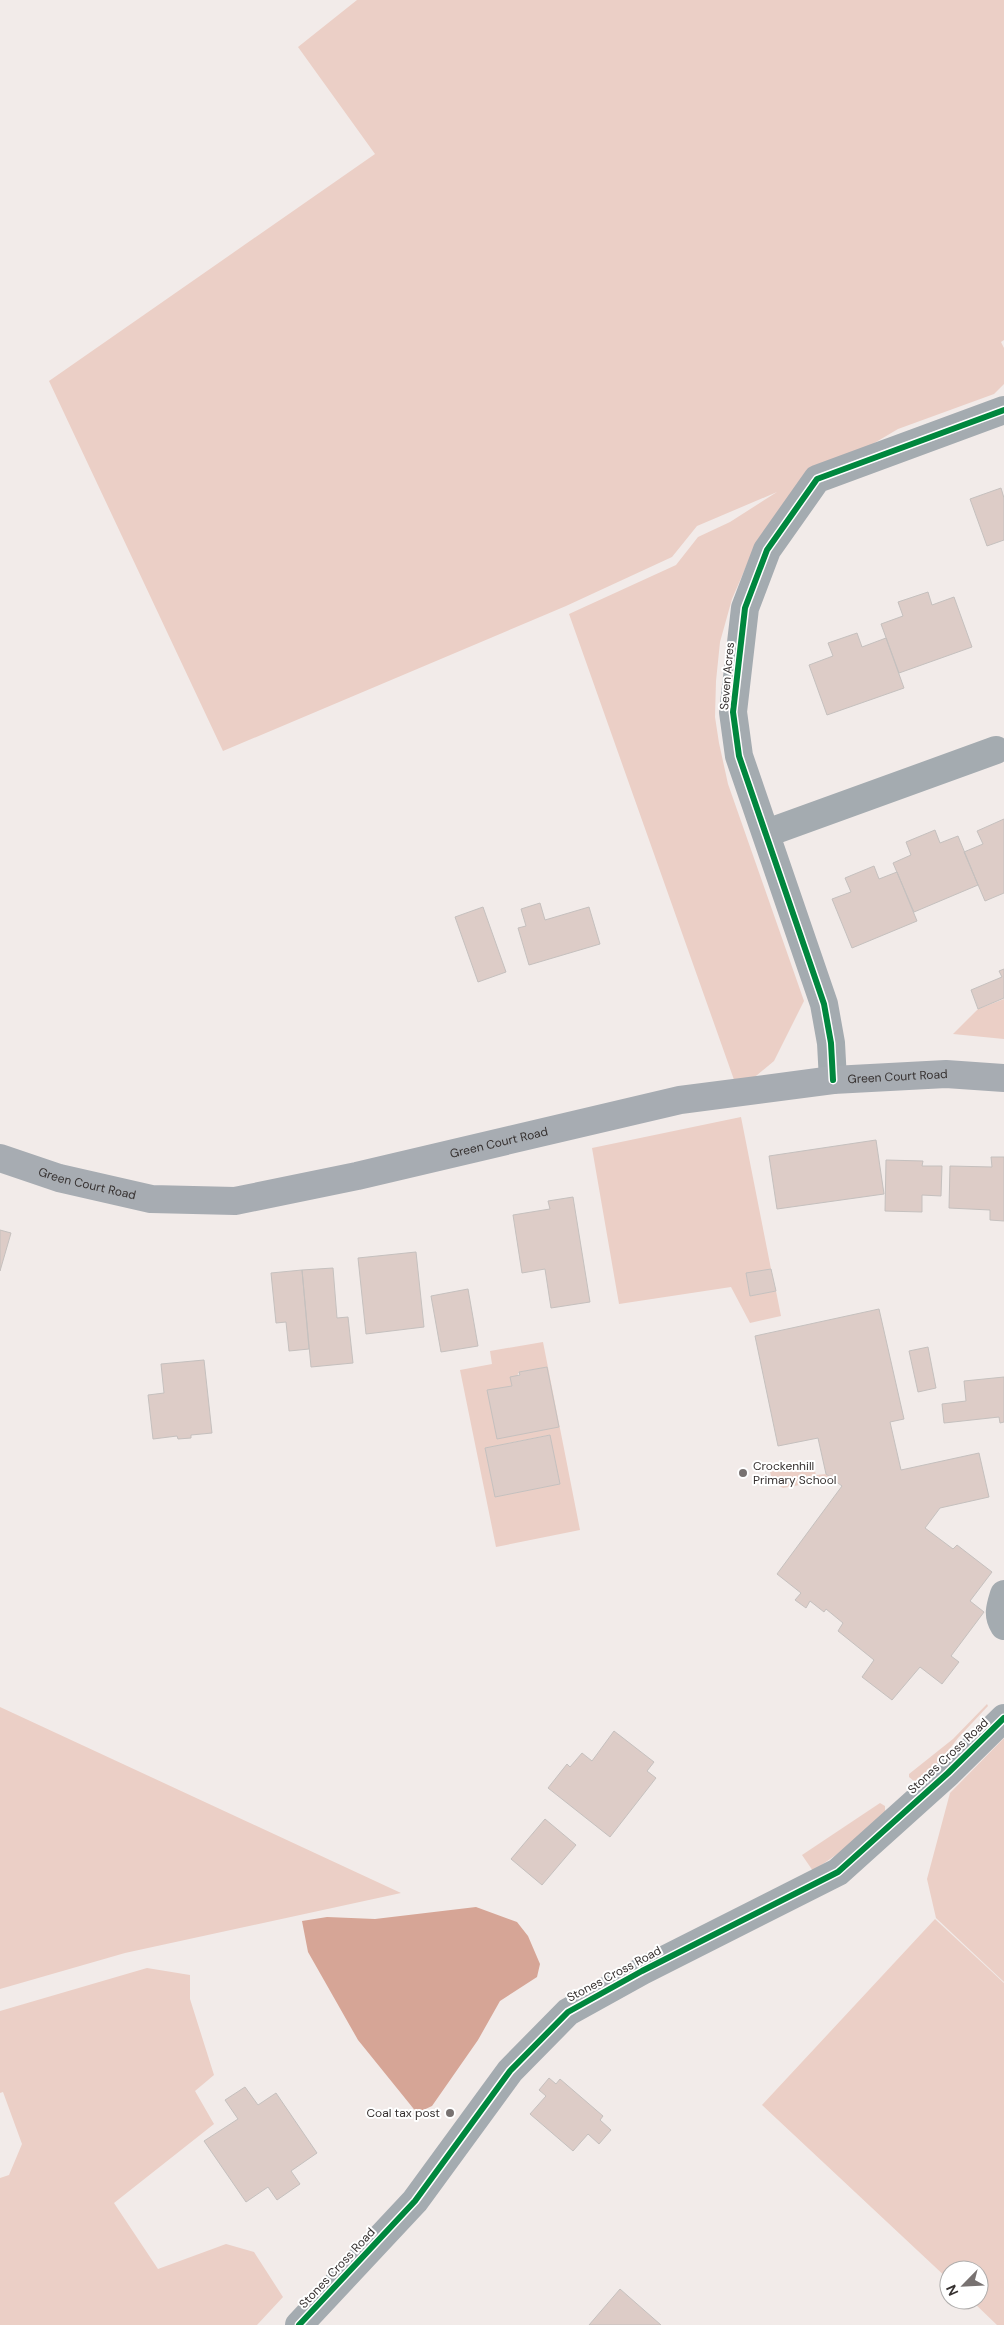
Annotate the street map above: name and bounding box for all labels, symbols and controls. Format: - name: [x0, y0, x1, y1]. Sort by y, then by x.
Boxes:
- street label: Seven Acres: [716, 641, 738, 711]
- street label: Green Court Road: [847, 1066, 948, 1087]
- street label: Green Court Road: [448, 1123, 549, 1162]
- street label: Green Court Road: [36, 1164, 138, 1203]
- place label: Crockenhill Primary School: [753, 1458, 836, 1488]
- marker: Crockenhill Primary School: [737, 1467, 749, 1479]
- street label: Stones Cross Road: [904, 1714, 992, 1798]
- street label: Stones Cross Road: [564, 1942, 664, 2006]
- place label: Coal tax post: [366, 2105, 440, 2121]
- marker: Coal tax post: [444, 2107, 456, 2119]
- street label: Stones Cross Road: [295, 2224, 379, 2312]
- north arrow: [939, 2260, 989, 2310]
- text: N: [942, 2282, 962, 2299]

